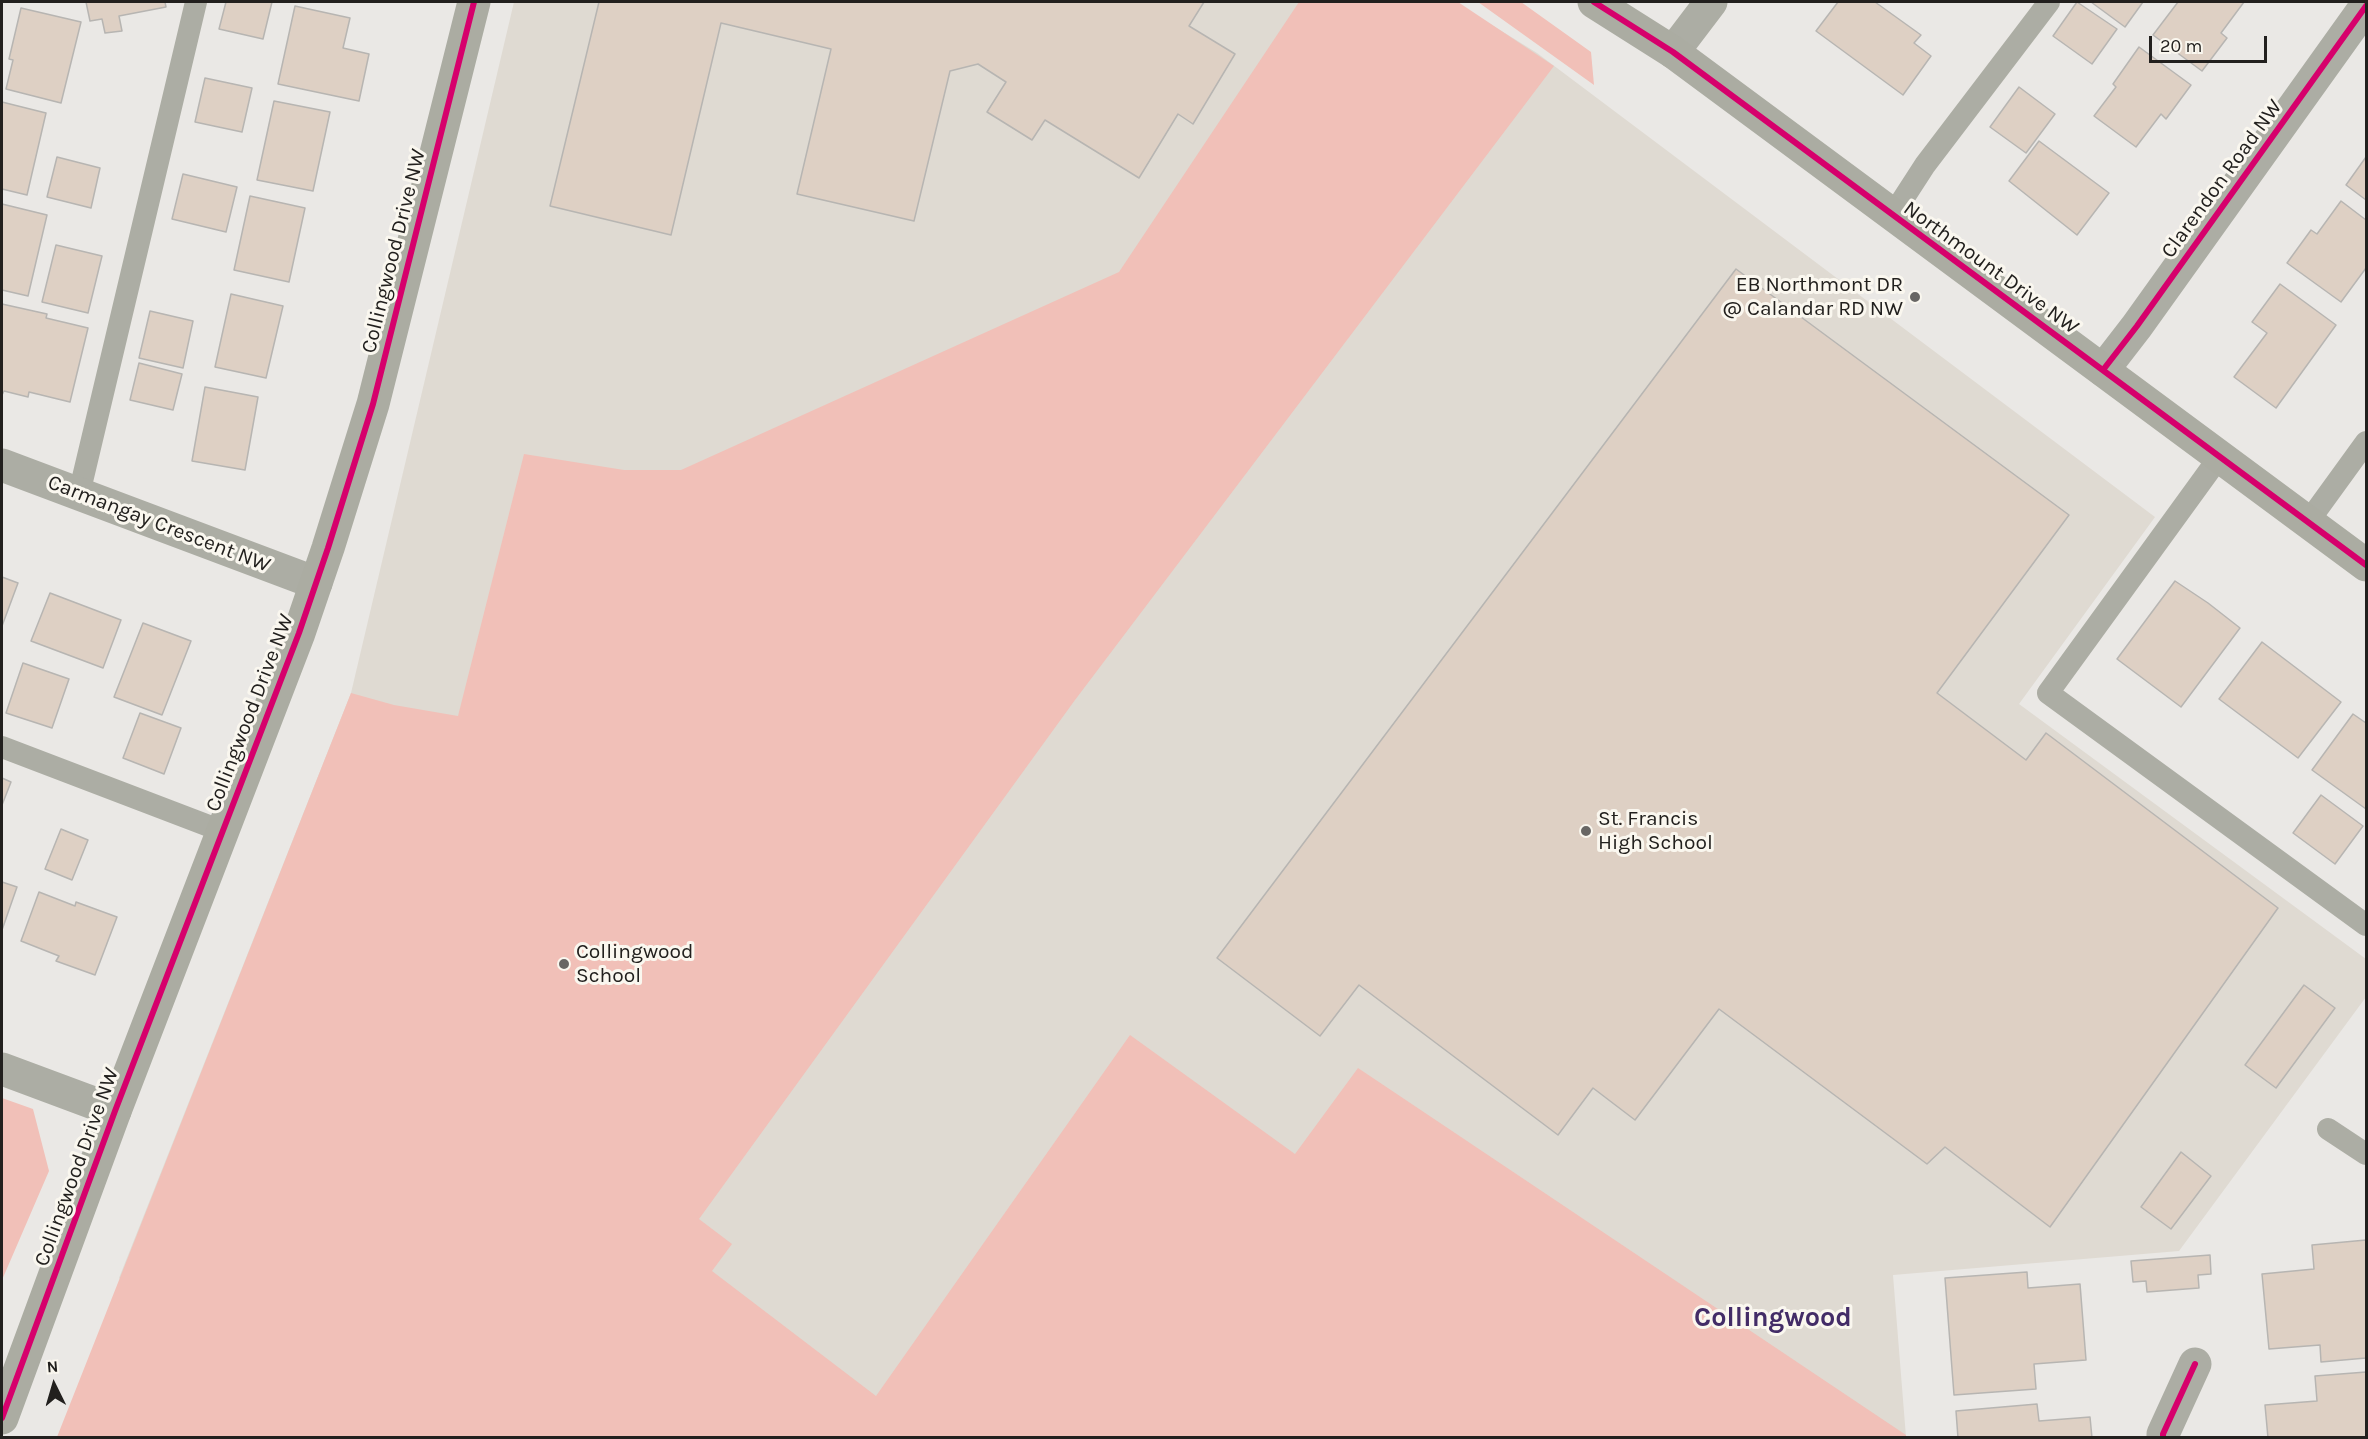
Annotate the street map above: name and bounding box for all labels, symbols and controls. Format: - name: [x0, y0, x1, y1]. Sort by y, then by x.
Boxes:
- scale bar: [2152, 24, 2270, 62]
- text: 20 m: [2160, 35, 2202, 57]
- street label: Clarendon Road NW: [2156, 95, 2288, 263]
- street label: Collingwood Drive NW: [356, 146, 432, 356]
- street label: Northmount Drive NW: [1898, 196, 2084, 340]
- place label: EB Northmont DR @ Calandar RD NW: [1722, 272, 1903, 322]
- marker: EB Northmont DR @ Calandar RD NW: [1908, 290, 1922, 304]
- street label: Carmangay Crescent NW: [44, 470, 274, 578]
- street label: Collingwood Drive NW: [201, 611, 299, 815]
- place label: St. Francis High School: [1598, 806, 1713, 856]
- marker: St. Francis High School: [1579, 824, 1593, 838]
- place label: Collingwood School: [576, 939, 694, 989]
- marker: Collingwood School: [557, 957, 571, 971]
- street label: Collingwood Drive NW: [29, 1064, 125, 1270]
- district label: Collingwood: [1694, 1302, 1852, 1334]
- north arrow: [24, 1355, 84, 1415]
- text: N: [46, 1357, 59, 1377]

